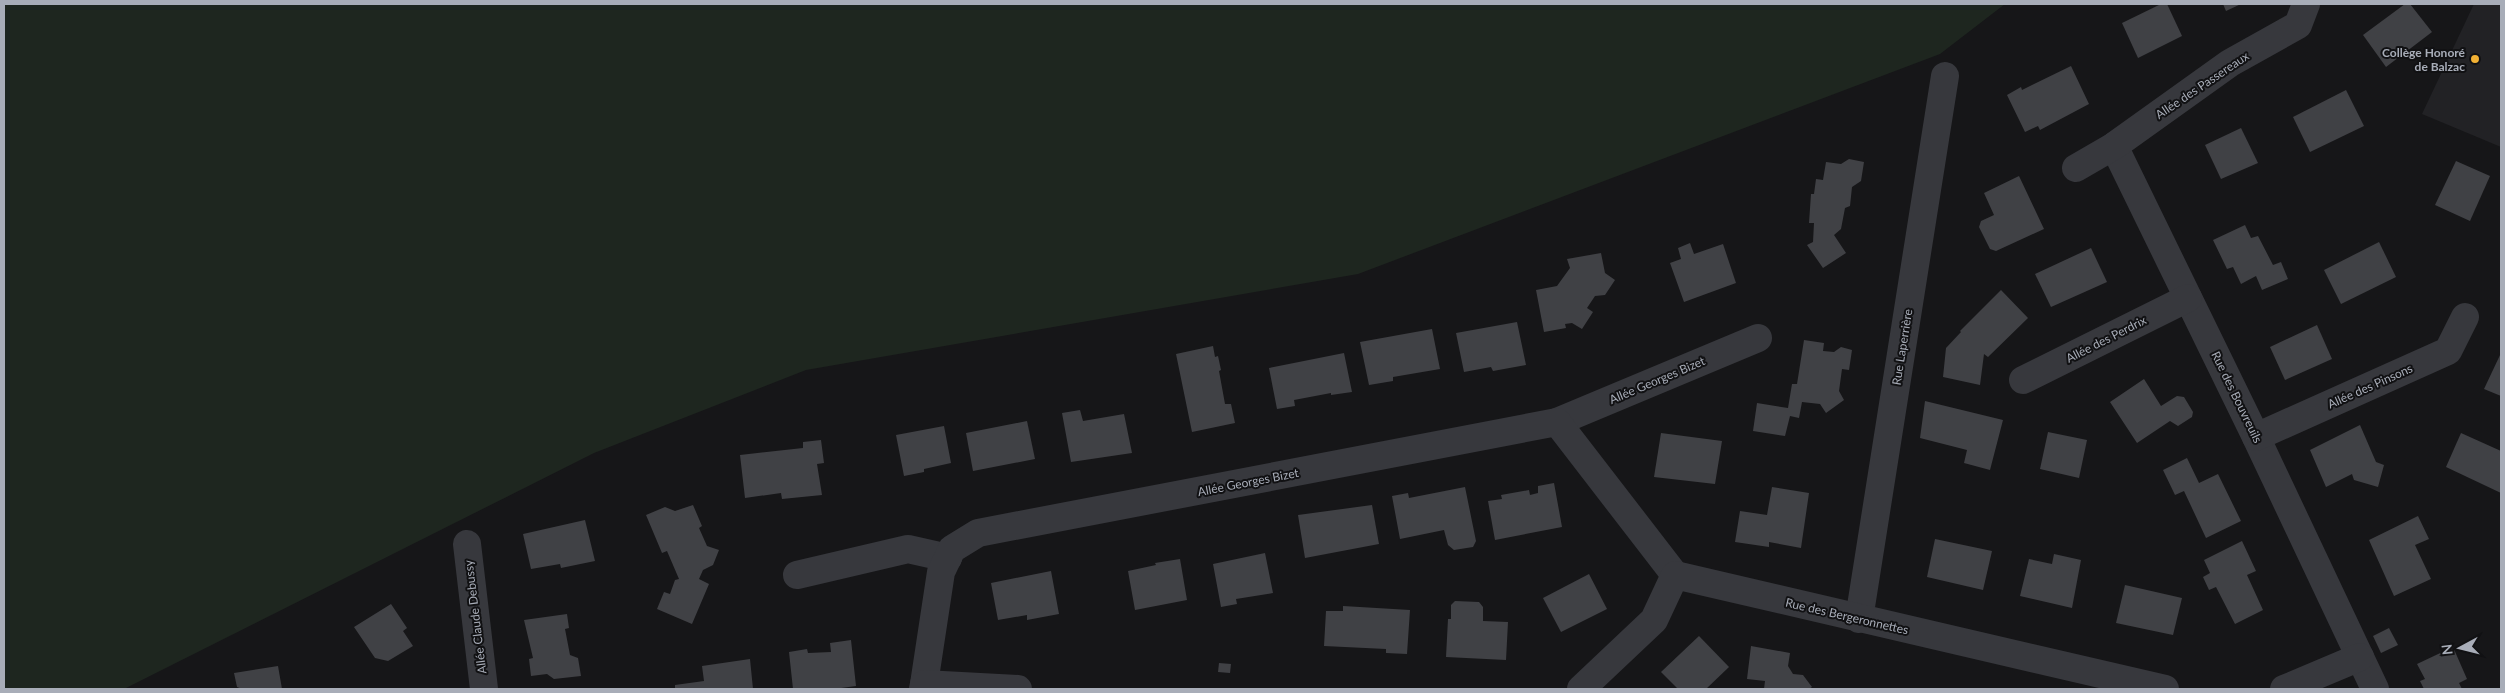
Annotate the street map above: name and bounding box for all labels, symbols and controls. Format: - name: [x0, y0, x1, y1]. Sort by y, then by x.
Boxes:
- place label: Collège Honoré de Balzac: [2382, 45, 2466, 74]
- street label: Allée des Passereaux: [2152, 48, 2252, 122]
- marker: Collège Honoré de Balzac: [2469, 53, 2481, 65]
- street label: Rue Laperrière: [1889, 308, 1915, 386]
- street label: Allée des Perdrix: [2063, 312, 2149, 366]
- street label: Rue des Bouvreuils: [2208, 349, 2266, 445]
- street label: Allée Georges Bizet: [1607, 353, 1708, 407]
- street label: Allée des Pinsons: [2325, 361, 2415, 411]
- street label: Allée Georges Bizet: [1196, 465, 1301, 499]
- street label: Allée Claude Debussy: [460, 559, 489, 675]
- street label: Rue des Bergeronnettes: [1784, 595, 1910, 637]
- north arrow: [2435, 623, 2485, 673]
- text: N: [2438, 643, 2456, 656]

